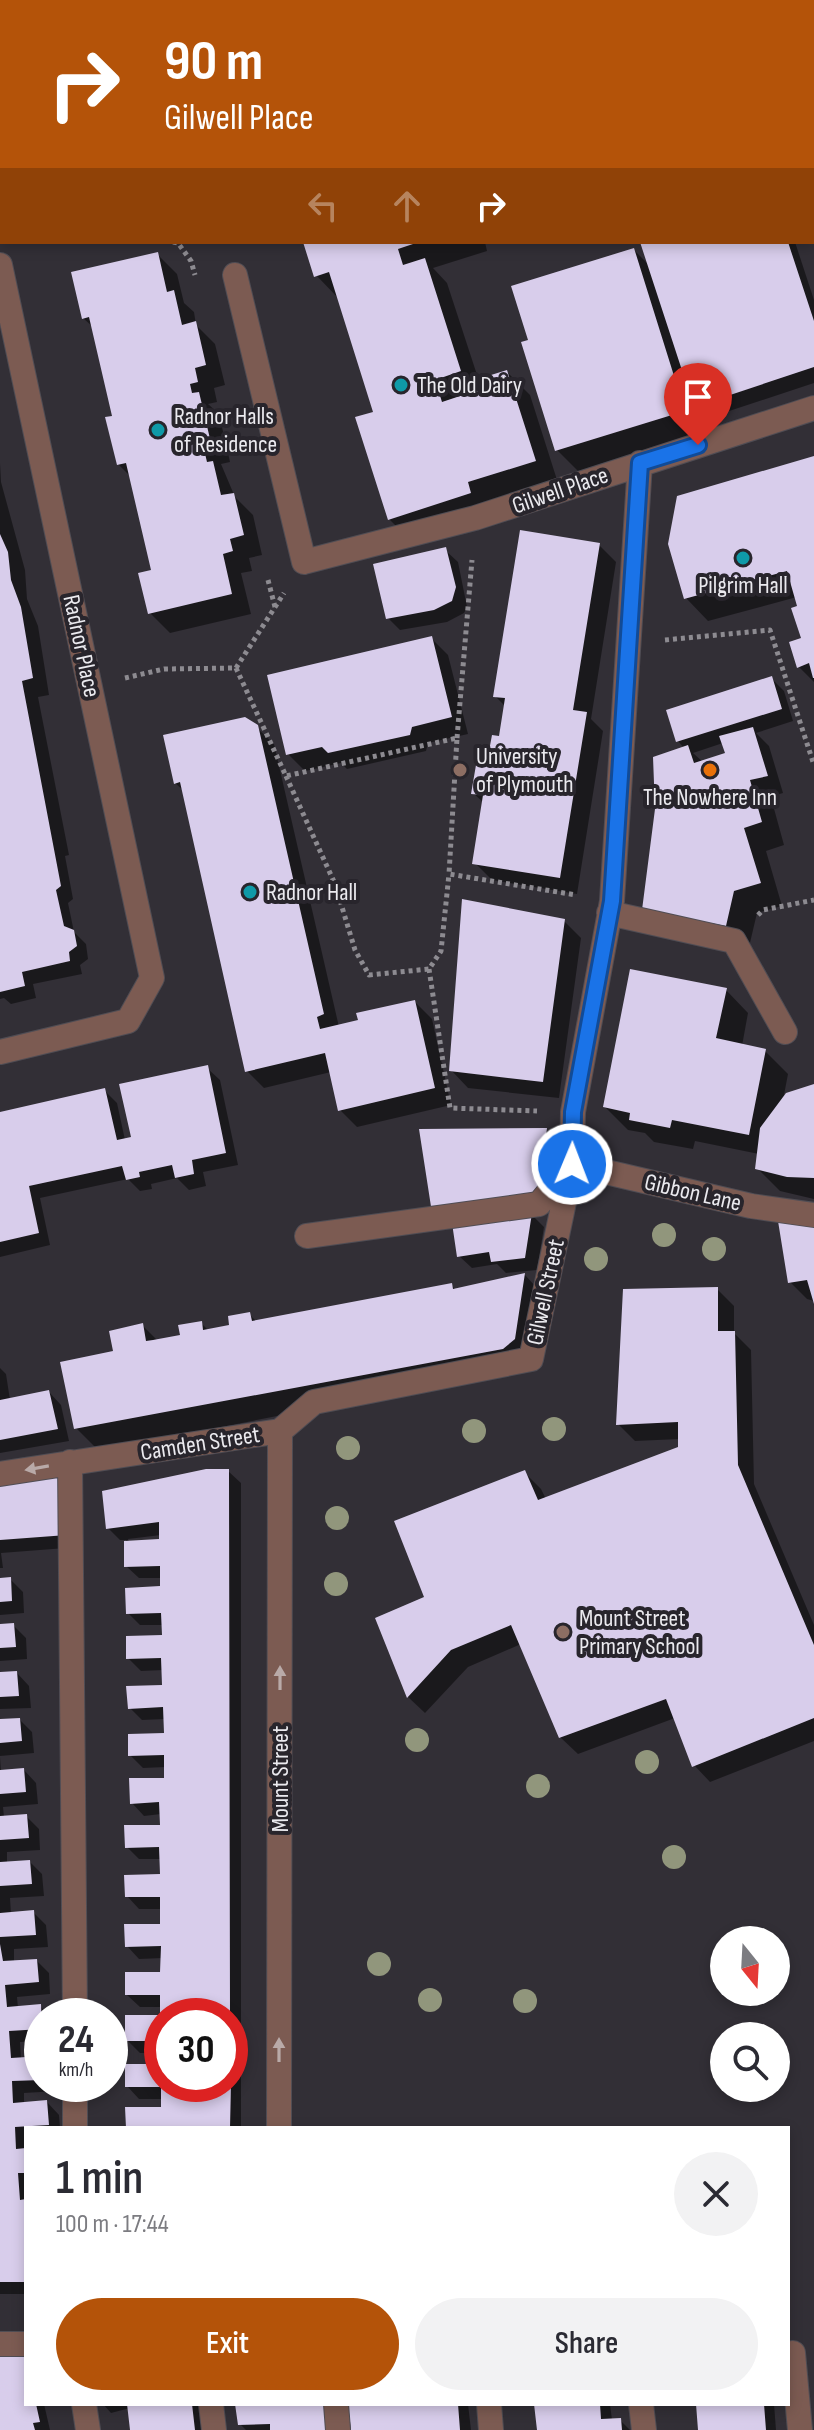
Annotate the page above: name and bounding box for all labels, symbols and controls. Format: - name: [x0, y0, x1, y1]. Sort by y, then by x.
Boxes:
- text: 90 m: [164, 29, 263, 96]
- icon: right: [32, 32, 136, 136]
- text: Gilwell Place: [164, 97, 314, 140]
- icon: left: [301, 184, 345, 228]
- icon: ahead: [385, 184, 429, 228]
- icon: right: [469, 184, 513, 228]
- pin: [664, 363, 732, 445]
- place label: The Old Dairy: [417, 371, 522, 400]
- icon: arrive: [676, 375, 720, 419]
- marker: The Old Dairy: [392, 376, 410, 394]
- place label: Radnor Halls of Residence: [174, 402, 277, 459]
- marker: Radnor Halls of Residence: [149, 421, 167, 439]
- street label: Gilwell Place: [508, 461, 612, 520]
- marker: Pilgrim Hall: [734, 549, 752, 567]
- place label: Pilgrim Hall: [698, 571, 788, 600]
- street label: Radnor Place: [57, 592, 107, 700]
- place label: University of Plymouth: [476, 742, 574, 799]
- marker: University of Plymouth: [451, 761, 469, 779]
- marker: The Nowhere Inn: [701, 761, 719, 779]
- place label: The Nowhere Inn: [643, 783, 777, 812]
- place label: Radnor Hall: [266, 878, 357, 907]
- marker: Radnor Hall: [241, 883, 259, 901]
- position arrow: [530, 1122, 614, 1206]
- street label: Gibbon Lane: [642, 1167, 744, 1218]
- street label: Gilwell Street: [520, 1237, 571, 1348]
- street label: Camden Street: [138, 1420, 262, 1467]
- one-way arrow: [24, 1462, 49, 1475]
- place label: Mount Street Primary School: [579, 1604, 700, 1661]
- marker: Mount Street Primary School: [554, 1623, 572, 1641]
- one-way arrow: [274, 1665, 286, 1690]
- street label: Mount Street: [266, 1726, 295, 1832]
- north arrow: [710, 1926, 790, 2006]
- map controls: [710, 1926, 790, 2102]
- speed limit sign: 30: [144, 1998, 248, 2102]
- text: 24: [58, 2016, 94, 2064]
- button: search: [710, 2022, 790, 2102]
- one-way arrow: [273, 2037, 285, 2062]
- text: km/h: [59, 2058, 93, 2082]
- text: 1 min: [56, 2150, 143, 2207]
- button: close: [674, 2152, 758, 2236]
- text: 100 m · 17:44: [56, 2209, 169, 2240]
- button: Exit: [56, 2298, 399, 2390]
- button: Share: [415, 2298, 758, 2390]

